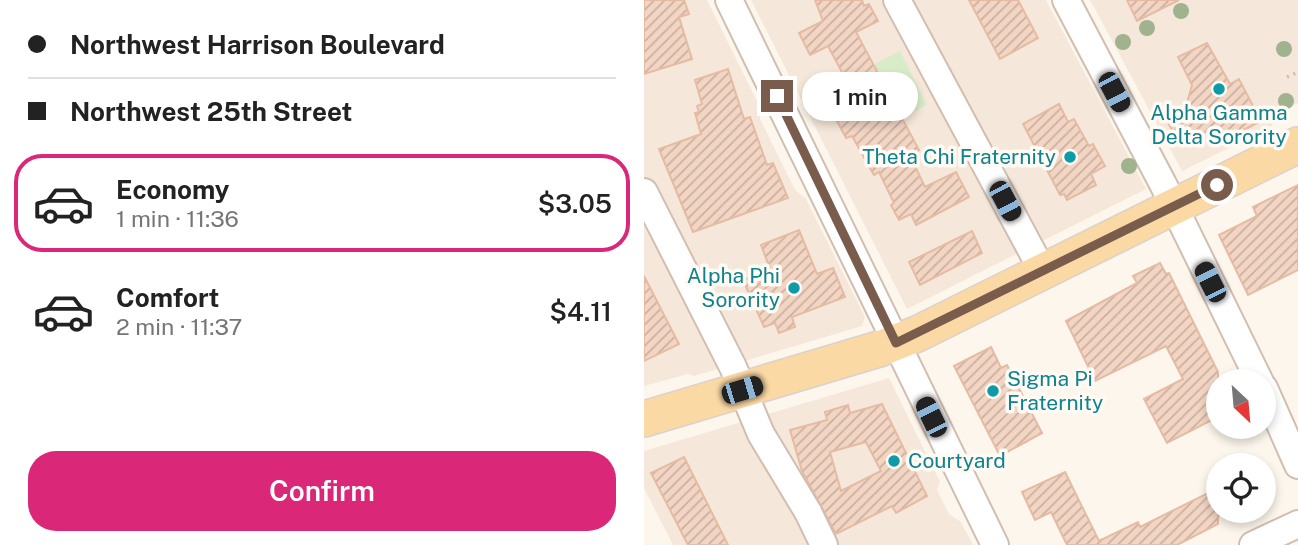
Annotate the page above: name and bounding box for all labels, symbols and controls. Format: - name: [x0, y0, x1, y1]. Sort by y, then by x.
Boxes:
- text: Northwest Harrison Boulevard: [70, 29, 445, 60]
- car: [1095, 69, 1134, 115]
- callout: 1 min: [802, 72, 917, 120]
- route end: [761, 80, 793, 112]
- marker: Alpha Gamma Delta Sorority: [1211, 81, 1227, 97]
- text: 1 min: [833, 83, 887, 110]
- text: Northwest 25th Street: [70, 96, 352, 127]
- place label: Alpha Gamma Delta Sorority: [1150, 100, 1288, 149]
- place label: Theta Chi Fraternity: [862, 144, 1056, 169]
- marker: Theta Chi Fraternity: [1062, 149, 1078, 165]
- route start: [1201, 169, 1233, 201]
- icon: car: [32, 172, 95, 235]
- text: Economy: [116, 174, 229, 205]
- car: [986, 178, 1025, 224]
- text: $3.05: [538, 188, 612, 219]
- text: 1 min · 11:36: [116, 205, 239, 232]
- car: [1192, 259, 1229, 305]
- place label: Alpha Phi Sorority: [687, 263, 780, 312]
- icon: car: [32, 280, 95, 343]
- marker: Alpha Phi Sorority: [786, 280, 802, 296]
- text: Comfort: [116, 282, 219, 313]
- text: $4.11: [550, 296, 612, 327]
- text: 2 min · 11:37: [116, 313, 242, 340]
- place label: Sigma Pi Fraternity: [1007, 366, 1103, 415]
- north arrow: [1206, 369, 1276, 439]
- map controls: [1206, 369, 1276, 523]
- car: [719, 374, 766, 406]
- marker: Sigma Pi Fraternity: [985, 383, 1001, 399]
- car: [913, 394, 950, 440]
- place label: Courtyard: [908, 448, 1006, 473]
- button: Confirm: [28, 451, 616, 531]
- marker: Courtyard: [886, 453, 902, 469]
- button: locate: [1206, 453, 1276, 523]

